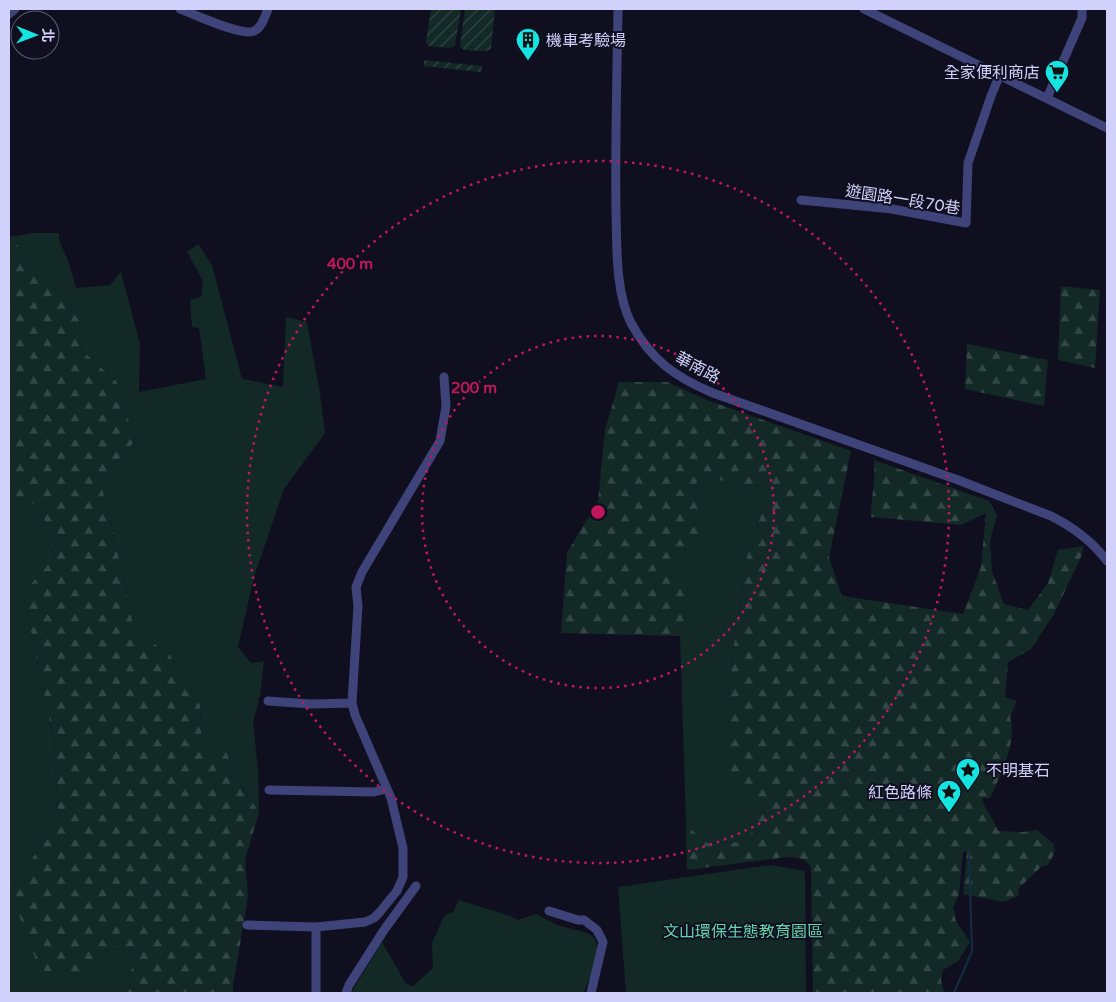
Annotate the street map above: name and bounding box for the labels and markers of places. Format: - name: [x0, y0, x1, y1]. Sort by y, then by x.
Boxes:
- building icon: 機車考驗場: [515, 27, 541, 61]
- place label: 機車考驗場: [546, 31, 626, 51]
- supermarket icon: 全家便利商店: [1044, 59, 1070, 93]
- place label: 全家便利商店: [944, 63, 1040, 83]
- centre of rings: [589, 503, 607, 521]
- place icon: 不明基石: [955, 757, 981, 791]
- place label: 不明基石: [986, 761, 1050, 781]
- place icon: 紅色路條: [936, 779, 962, 813]
- place label: 紅色路條: [868, 783, 932, 803]

